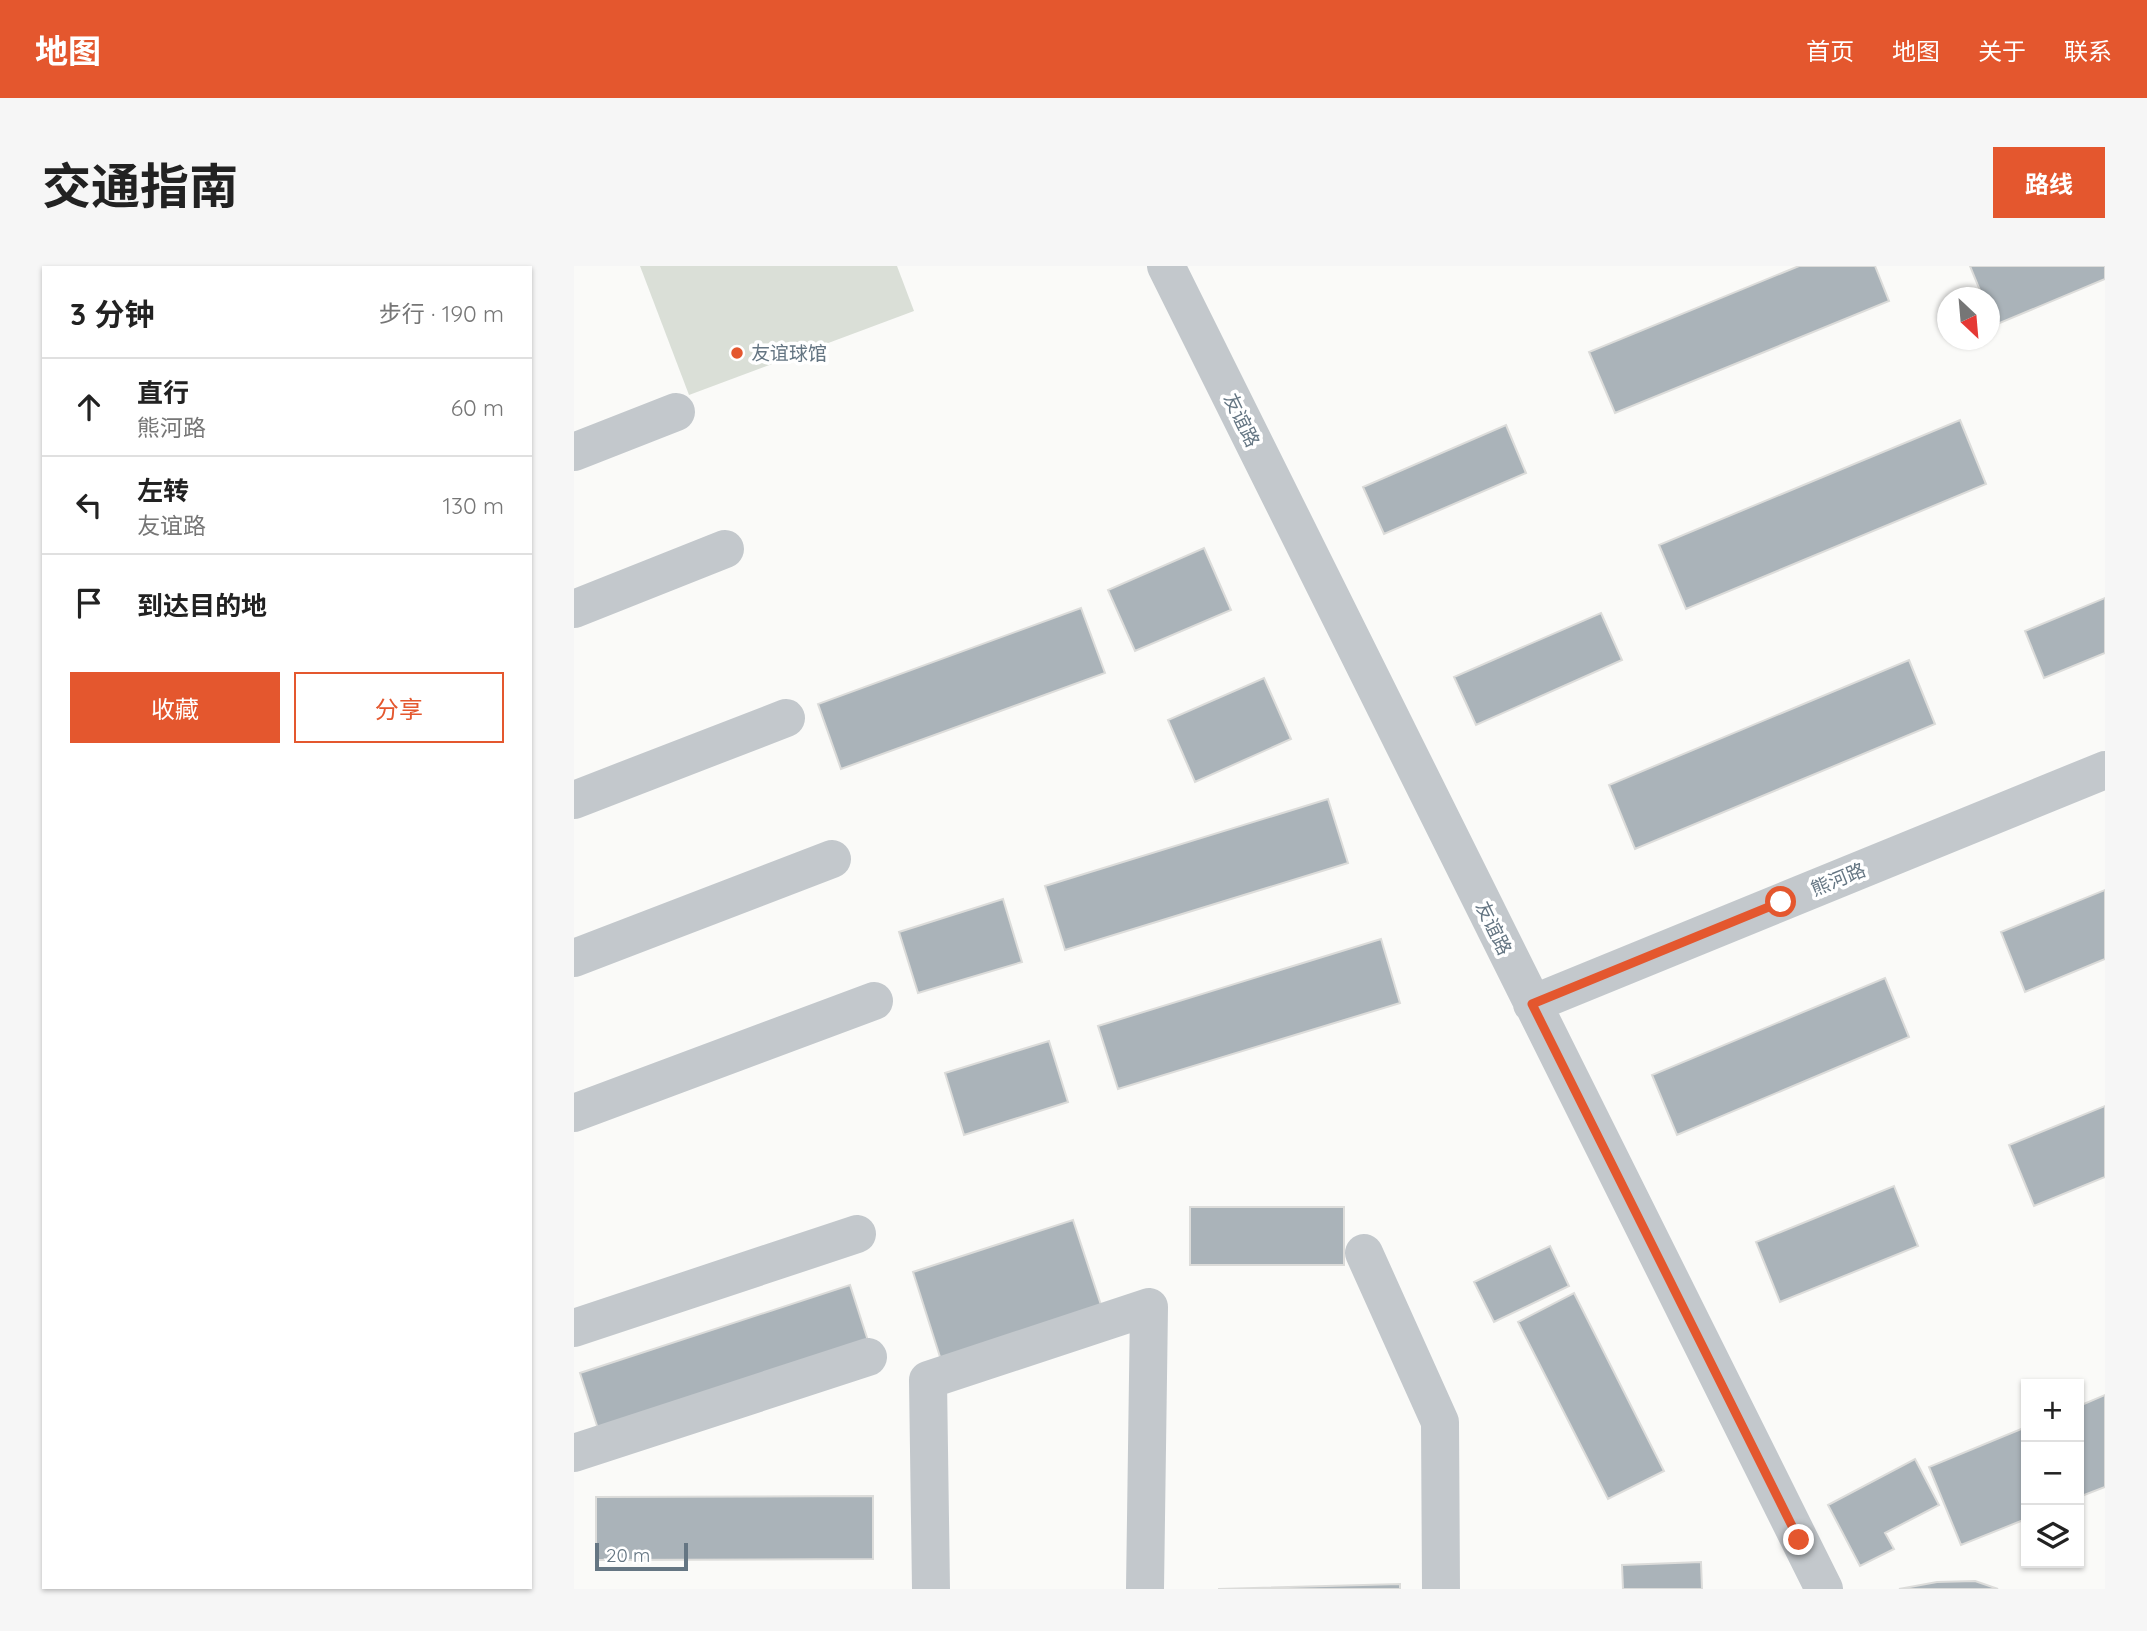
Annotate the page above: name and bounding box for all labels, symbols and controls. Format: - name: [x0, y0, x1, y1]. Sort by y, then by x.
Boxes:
- text: 地图: [35, 30, 101, 71]
- text: 首页: [1806, 36, 1854, 66]
- text: 地图: [1892, 36, 1940, 66]
- text: 关于: [1978, 36, 2026, 66]
- text: 联系: [2064, 36, 2112, 66]
- button: 路线: [1993, 147, 2105, 218]
- text: 交通指南: [42, 155, 238, 216]
- north arrow: [1937, 287, 2000, 350]
- text: 3 分钟: [70, 295, 155, 333]
- text: 步行 · 190 m: [379, 299, 504, 328]
- place label: 友谊球馆: [751, 341, 827, 365]
- marker: 友谊球馆: [729, 345, 745, 361]
- text: 直行: [137, 376, 189, 409]
- icon: ahead: [70, 388, 108, 426]
- street label: 友谊路: [1219, 389, 1265, 451]
- text: 60 m: [451, 393, 504, 422]
- text: 熊河路: [137, 413, 206, 442]
- text: 左转: [137, 474, 189, 507]
- icon: left: [70, 486, 108, 524]
- text: 130 m: [442, 491, 504, 520]
- text: 友谊路: [137, 511, 206, 540]
- icon: arrive: [70, 584, 108, 622]
- text: 到达目的地: [137, 589, 267, 622]
- button: 收藏: [70, 672, 280, 743]
- button: 分享: [294, 672, 504, 743]
- street label: 熊河路: [1807, 857, 1869, 901]
- route start: [1765, 886, 1796, 917]
- street label: 友谊路: [1471, 897, 1517, 959]
- map controls: [2021, 1379, 2084, 1568]
- button: +: [2021, 1379, 2084, 1442]
- button: −: [2021, 1442, 2084, 1505]
- button: layers: [2021, 1505, 2084, 1568]
- route end: [1783, 1524, 1814, 1555]
- scale bar: [595, 1540, 688, 1572]
- text: 20 m: [606, 1543, 650, 1567]

